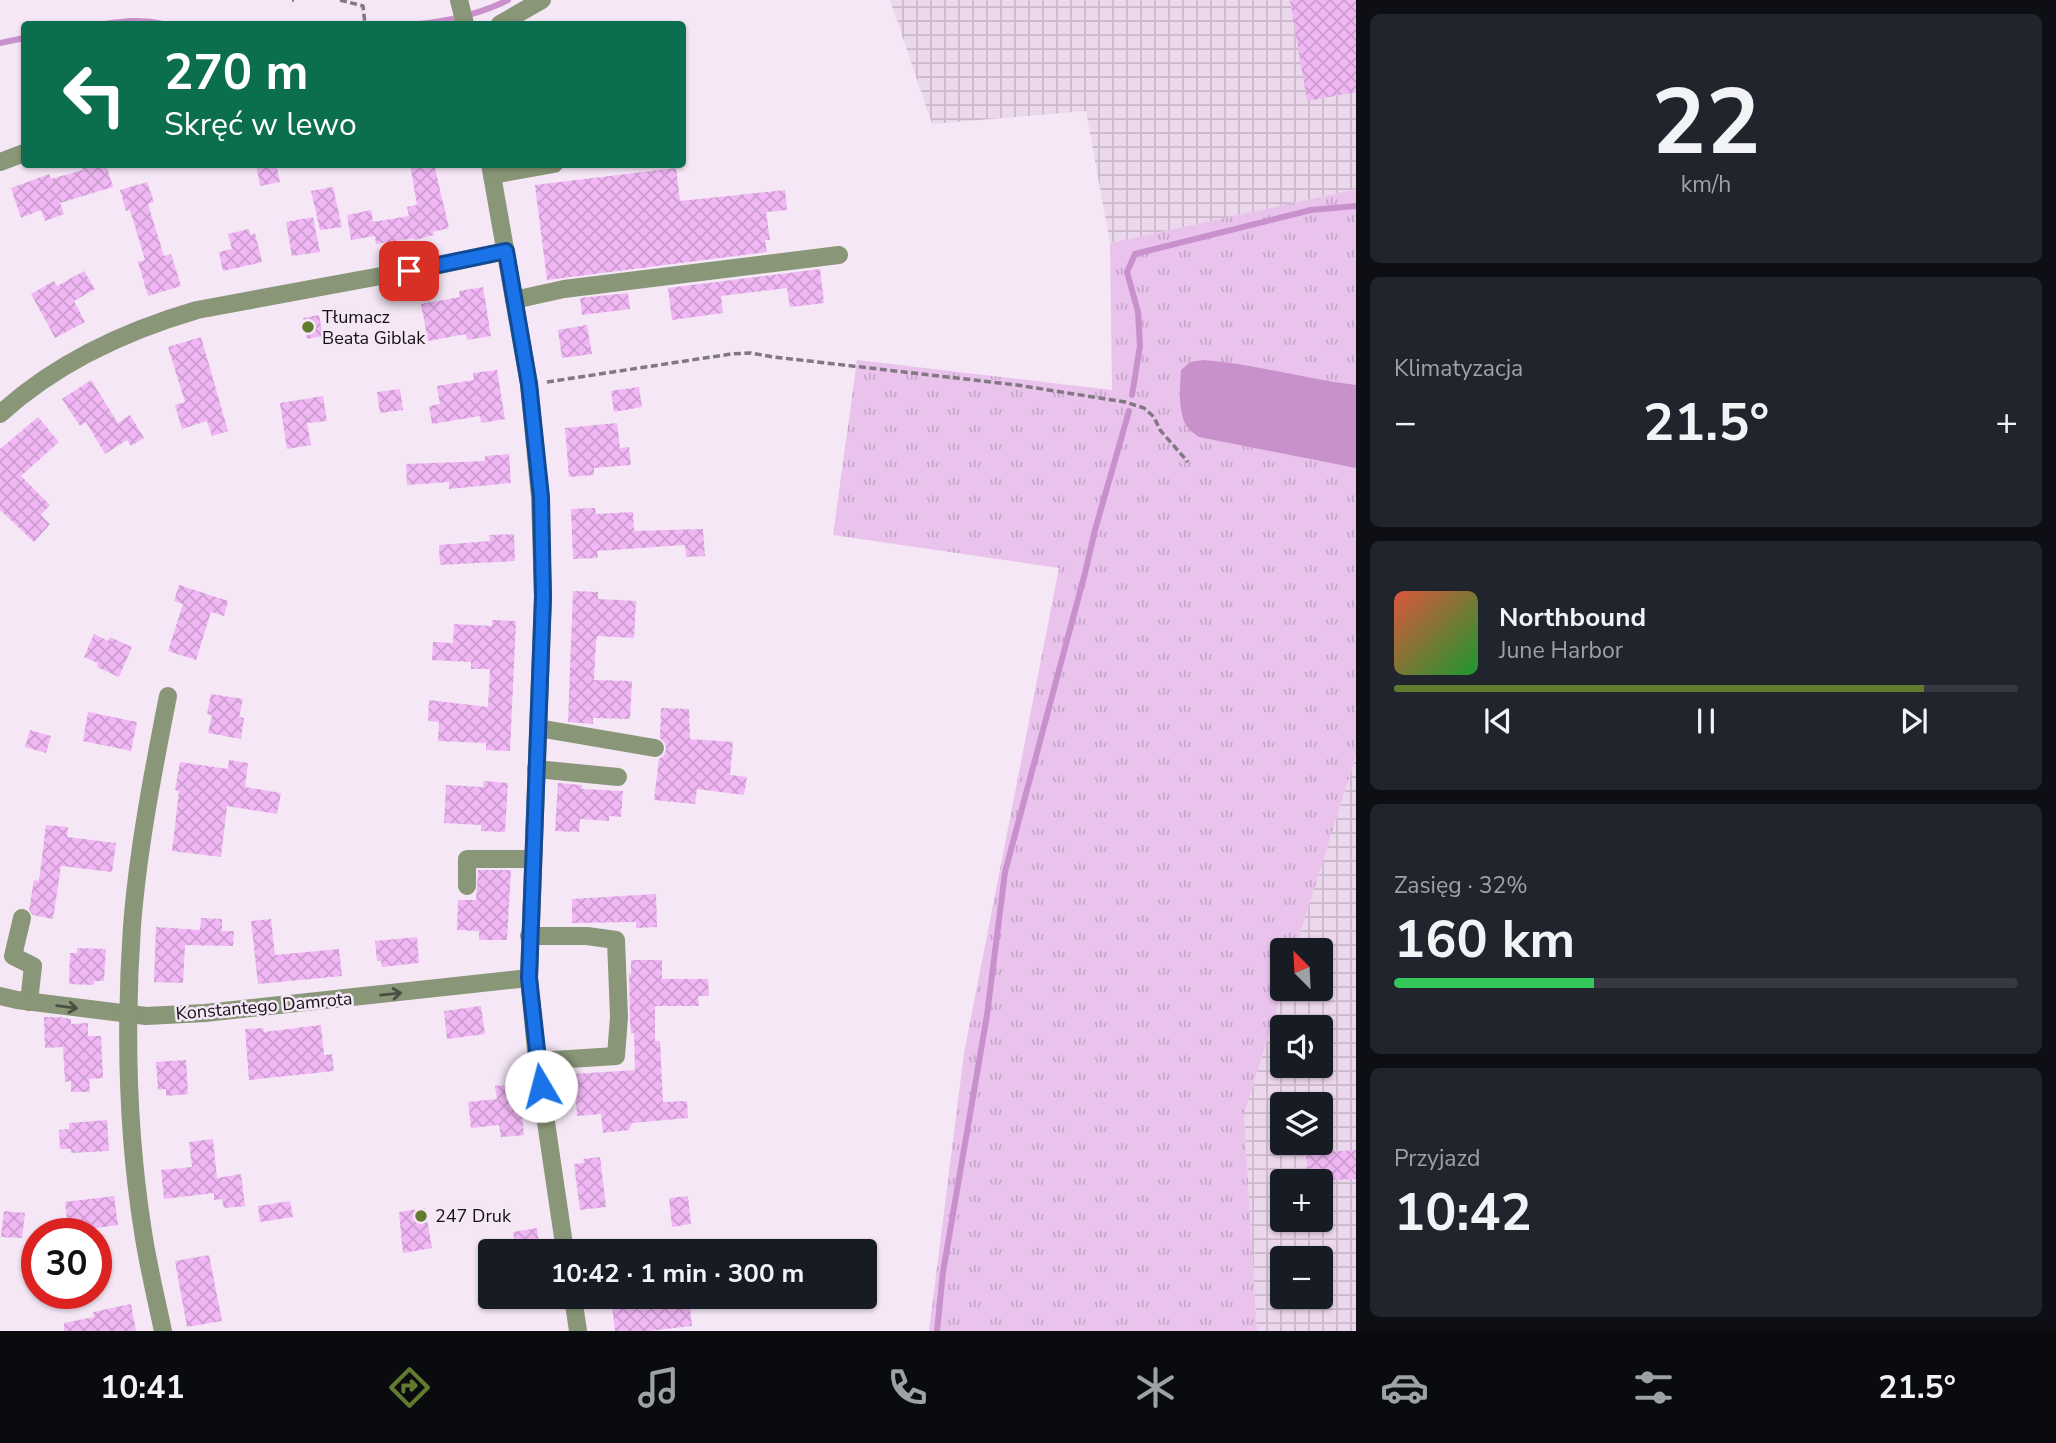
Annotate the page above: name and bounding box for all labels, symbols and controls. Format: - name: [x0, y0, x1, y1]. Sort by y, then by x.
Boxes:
- text: 270 m: [164, 39, 308, 106]
- icon: left: [49, 49, 140, 140]
- text: 22: [1651, 61, 1761, 185]
- text: Skręć w lewo: [164, 103, 357, 146]
- text: km/h: [1681, 169, 1731, 200]
- pin: [379, 241, 439, 301]
- icon: arrive: [390, 252, 428, 290]
- place label: Tłumacz Beata Giblak: [322, 305, 426, 350]
- marker: Tłumacz Beata Giblak: [300, 319, 316, 335]
- text: Klimatyzacja: [1394, 353, 1523, 384]
- text: 21.5°: [1643, 387, 1769, 458]
- text: −: [1394, 397, 1417, 448]
- text: +: [1995, 397, 2018, 448]
- text: Northbound: [1499, 600, 1646, 635]
- text: June Harbor: [1499, 635, 1623, 666]
- icon: previous: [1479, 702, 1517, 740]
- icon: pause: [1687, 702, 1725, 740]
- icon: next: [1895, 702, 1933, 740]
- text: Zasięg · 32%: [1394, 870, 1528, 901]
- text: 160 km: [1394, 904, 1575, 975]
- north arrow: [1270, 938, 1334, 1001]
- map controls: [1270, 938, 1333, 1309]
- street label: Konstantego Damrota: [175, 986, 353, 1026]
- one-way arrow: [379, 987, 402, 1000]
- one-way arrow: [55, 1000, 78, 1013]
- button: sound: [1270, 1015, 1333, 1078]
- position arrow: [504, 1049, 578, 1123]
- button: layers: [1270, 1092, 1333, 1155]
- text: Przyjazd: [1394, 1143, 1480, 1174]
- button: +: [1270, 1169, 1333, 1232]
- text: 10:42: [1394, 1177, 1532, 1248]
- place label: 247 Druk: [435, 1204, 512, 1228]
- marker: 247 Druk: [413, 1208, 429, 1224]
- speed limit sign: 30: [21, 1218, 112, 1309]
- button: −: [1270, 1246, 1333, 1309]
- text: 10:42 · 1 min · 300 m: [551, 1256, 804, 1291]
- icon: directions: [385, 1363, 434, 1412]
- icon: music: [634, 1363, 683, 1412]
- icon: phone: [883, 1363, 932, 1412]
- icon: climate: [1131, 1363, 1180, 1412]
- icon: car: [1380, 1363, 1429, 1412]
- icon: filters: [1629, 1363, 1678, 1412]
- text: 10:41: [100, 1366, 185, 1409]
- text: 21.5°: [1878, 1366, 1956, 1409]

